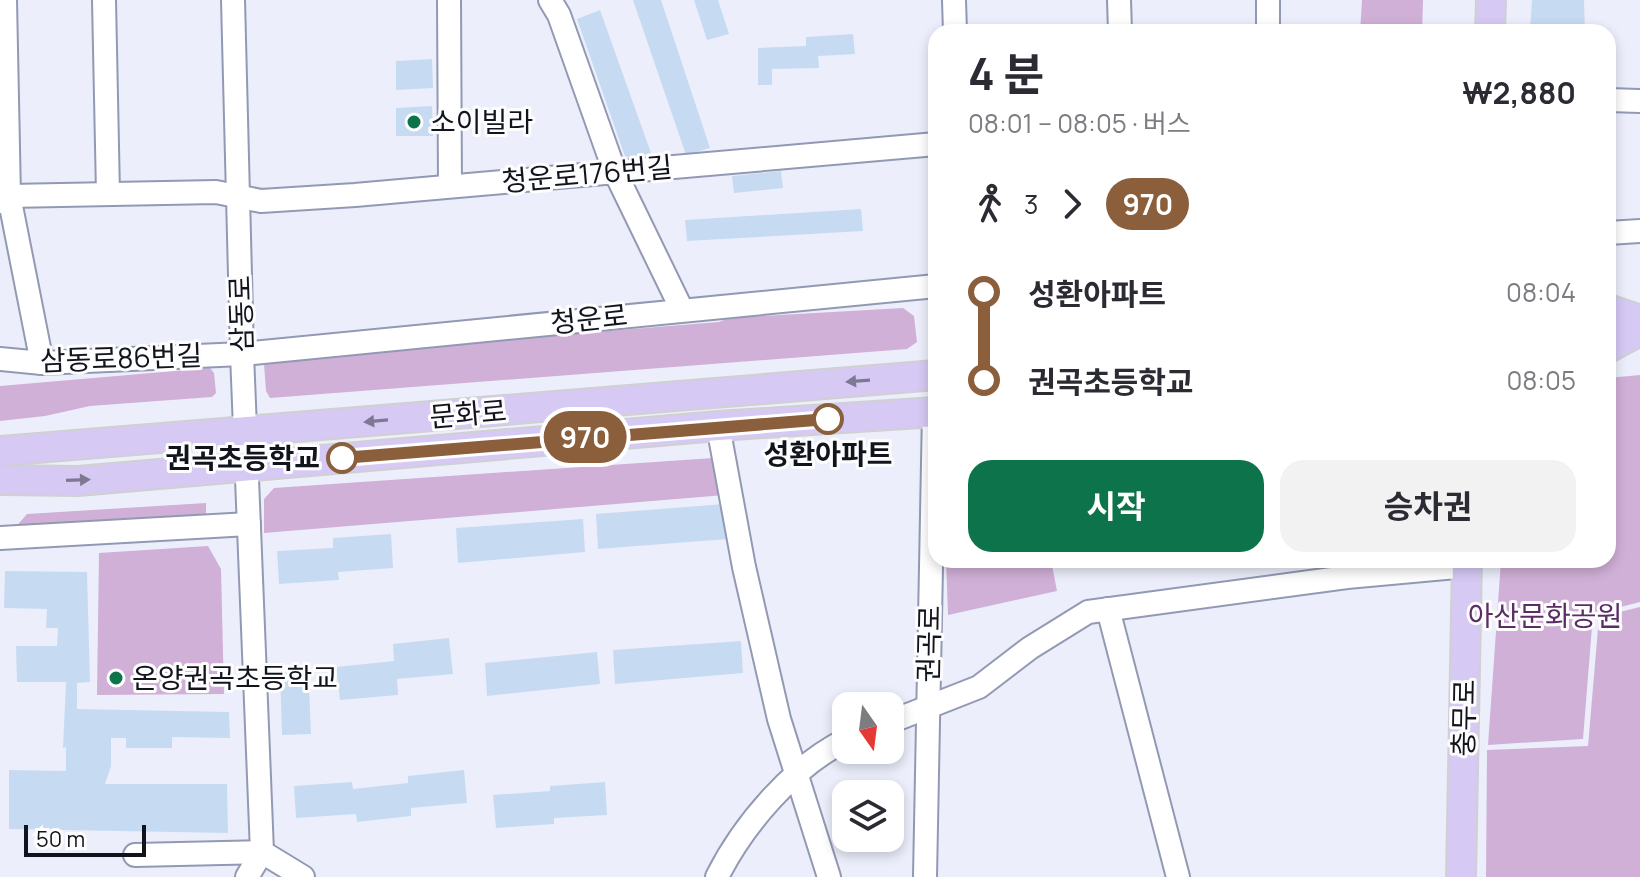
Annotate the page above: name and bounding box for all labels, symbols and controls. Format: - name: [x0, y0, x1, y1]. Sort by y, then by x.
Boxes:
- text: 4 분: [968, 43, 1044, 103]
- text: ₩2,880: [1462, 72, 1576, 113]
- place label: 소이빌라: [430, 102, 533, 140]
- text: 08:01 – 08:05 · 버스: [968, 105, 1191, 141]
- marker: 소이빌라: [405, 113, 423, 131]
- street label: 청운로176번길: [500, 147, 674, 199]
- icon: walk: [968, 182, 1012, 226]
- icon: forward: [1050, 182, 1094, 226]
- text: 970: [1122, 185, 1173, 223]
- text: 3: [1024, 186, 1038, 222]
- text: 성환아파트: [1028, 273, 1166, 314]
- text: 08:04: [1506, 274, 1576, 310]
- street label: 삼동로: [220, 275, 260, 353]
- street label: 청운로: [548, 295, 629, 341]
- street label: 삼동로86번길: [39, 335, 203, 379]
- text: 권곡초등학교: [1028, 361, 1194, 402]
- text: 08:05: [1506, 362, 1576, 398]
- one-way arrow: [845, 375, 870, 388]
- street label: 문화로: [428, 391, 508, 435]
- marker: 성환아파트: [813, 404, 843, 434]
- line badge: 970: [539, 411, 631, 463]
- one-way arrow: [363, 415, 388, 428]
- text: 970: [560, 418, 610, 456]
- place label: 성환아파트: [764, 434, 892, 472]
- place label: 권곡초등학교: [165, 438, 320, 476]
- marker: 권곡초등학교: [327, 443, 357, 473]
- button: 시작: [968, 460, 1264, 552]
- button: 승차권: [1280, 460, 1576, 552]
- one-way arrow: [66, 474, 91, 487]
- park label: 아산문화공원: [1468, 596, 1622, 634]
- street label: 권곡로: [908, 605, 948, 683]
- place label: 온양권곡초등학교: [132, 658, 338, 696]
- marker: 온양권곡초등학교: [107, 669, 125, 687]
- street label: 충무로: [1443, 679, 1483, 757]
- north arrow: [832, 692, 904, 764]
- map controls: [832, 692, 904, 852]
- button: layers: [832, 780, 904, 852]
- scale bar: [24, 821, 146, 857]
- text: 50 m: [36, 824, 85, 854]

